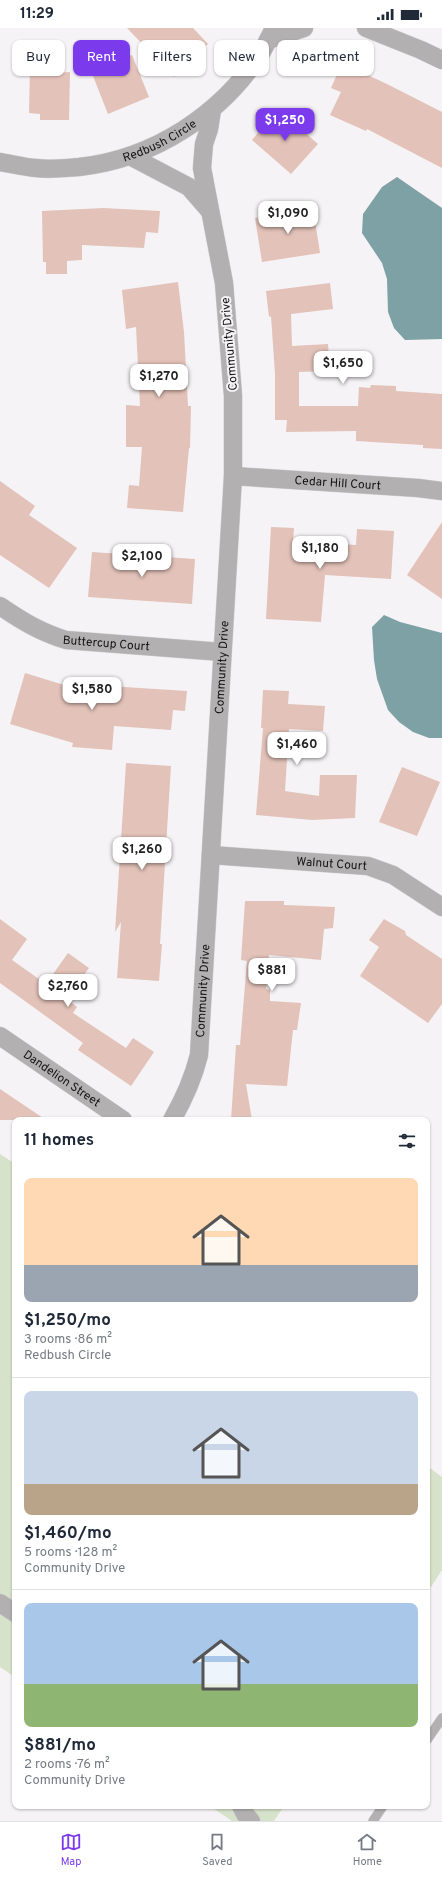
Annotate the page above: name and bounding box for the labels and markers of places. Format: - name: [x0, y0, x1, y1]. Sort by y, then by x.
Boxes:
- pin: $1,250: [252, 108, 318, 142]
- pin: $1,090: [255, 201, 321, 235]
- pin: $1,650: [310, 351, 376, 385]
- pin: $1,270: [126, 364, 192, 398]
- pin: $1,180: [287, 536, 353, 570]
- pin: $2,100: [109, 544, 175, 578]
- pin: $1,580: [59, 677, 125, 711]
- pin: $1,460: [264, 732, 330, 766]
- pin: $1,260: [109, 837, 175, 871]
- pin: $881: [248, 958, 296, 992]
- pin: $2,760: [35, 974, 101, 1008]

